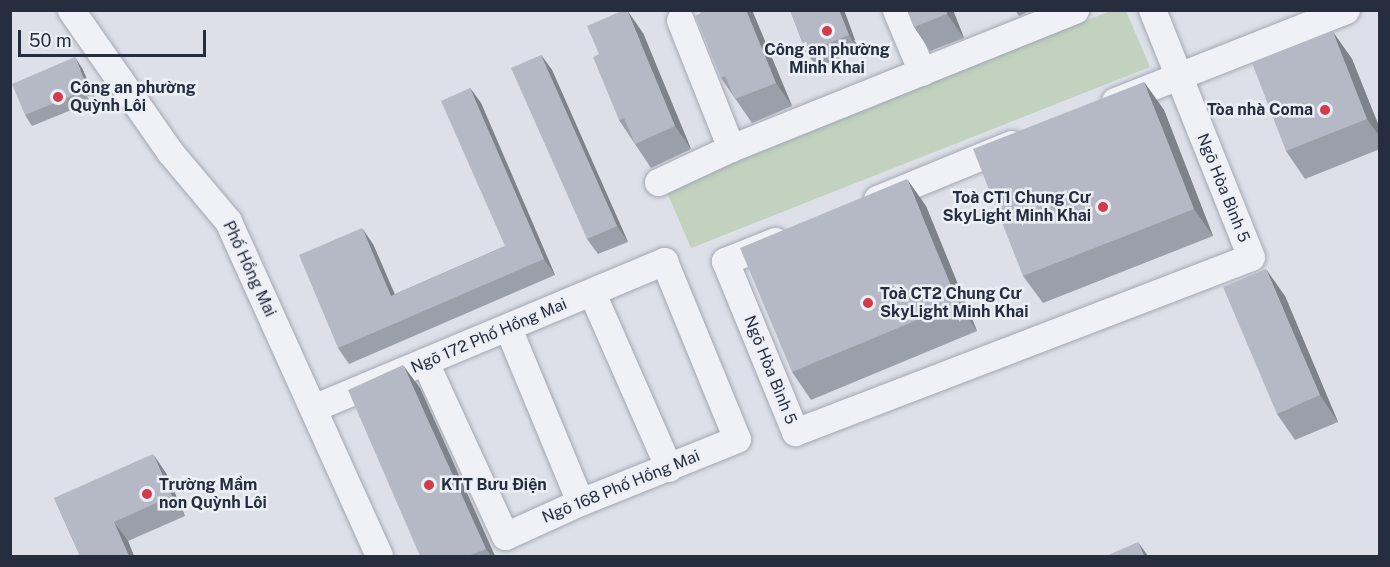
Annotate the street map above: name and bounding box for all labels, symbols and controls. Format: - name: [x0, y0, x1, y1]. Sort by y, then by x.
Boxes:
- scale bar: [21, 18, 208, 56]
- marker: Công an phường Minh Khai: [820, 24, 834, 38]
- text: 50 m: [29, 30, 72, 51]
- place label: Công an phường Minh Khai: [764, 40, 890, 78]
- place label: Công an phường Quỳnh Lôi: [70, 78, 196, 116]
- marker: Công an phường Quỳnh Lôi: [51, 90, 65, 104]
- place label: Tòa nhà Coma: [1207, 100, 1313, 120]
- marker: Tòa nhà Coma: [1318, 103, 1332, 117]
- street label: Ngõ Hòa Bình 5: [1192, 131, 1254, 245]
- place label: Toà CT1 Chung Cư SkyLight Minh Khai: [943, 188, 1091, 226]
- marker: Toà CT1 Chung Cư SkyLight Minh Khai: [1096, 200, 1110, 214]
- street label: Phố Hồng Mai: [218, 218, 280, 320]
- place label: Toà CT2 Chung Cư SkyLight Minh Khai: [880, 284, 1028, 322]
- street label: Ngõ 172 Phố Hồng Mai: [408, 294, 570, 378]
- marker: Toà CT2 Chung Cư SkyLight Minh Khai: [861, 296, 875, 310]
- street label: Ngõ Hòa Bình 5: [739, 313, 801, 427]
- street label: Ngõ 168 Phố Hồng Mai: [539, 446, 703, 528]
- place label: Trường Mầm non Quỳnh Lôi: [159, 475, 267, 513]
- place label: KTT Bưu Điện: [441, 475, 547, 495]
- marker: KTT Bưu Điện: [422, 478, 436, 492]
- marker: Trường Mầm non Quỳnh Lôi: [140, 487, 154, 501]

